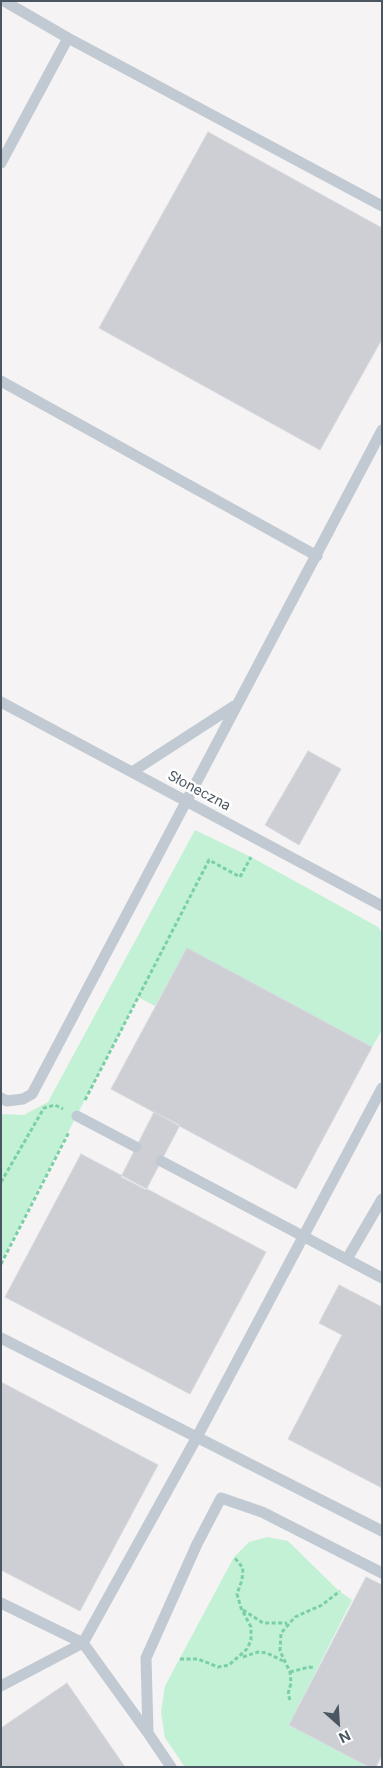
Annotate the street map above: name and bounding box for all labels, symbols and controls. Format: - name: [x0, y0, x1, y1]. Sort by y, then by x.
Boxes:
- street label: Słoneczna: [165, 767, 233, 815]
- north arrow: [313, 1698, 363, 1748]
- text: N: [336, 1727, 353, 1747]

